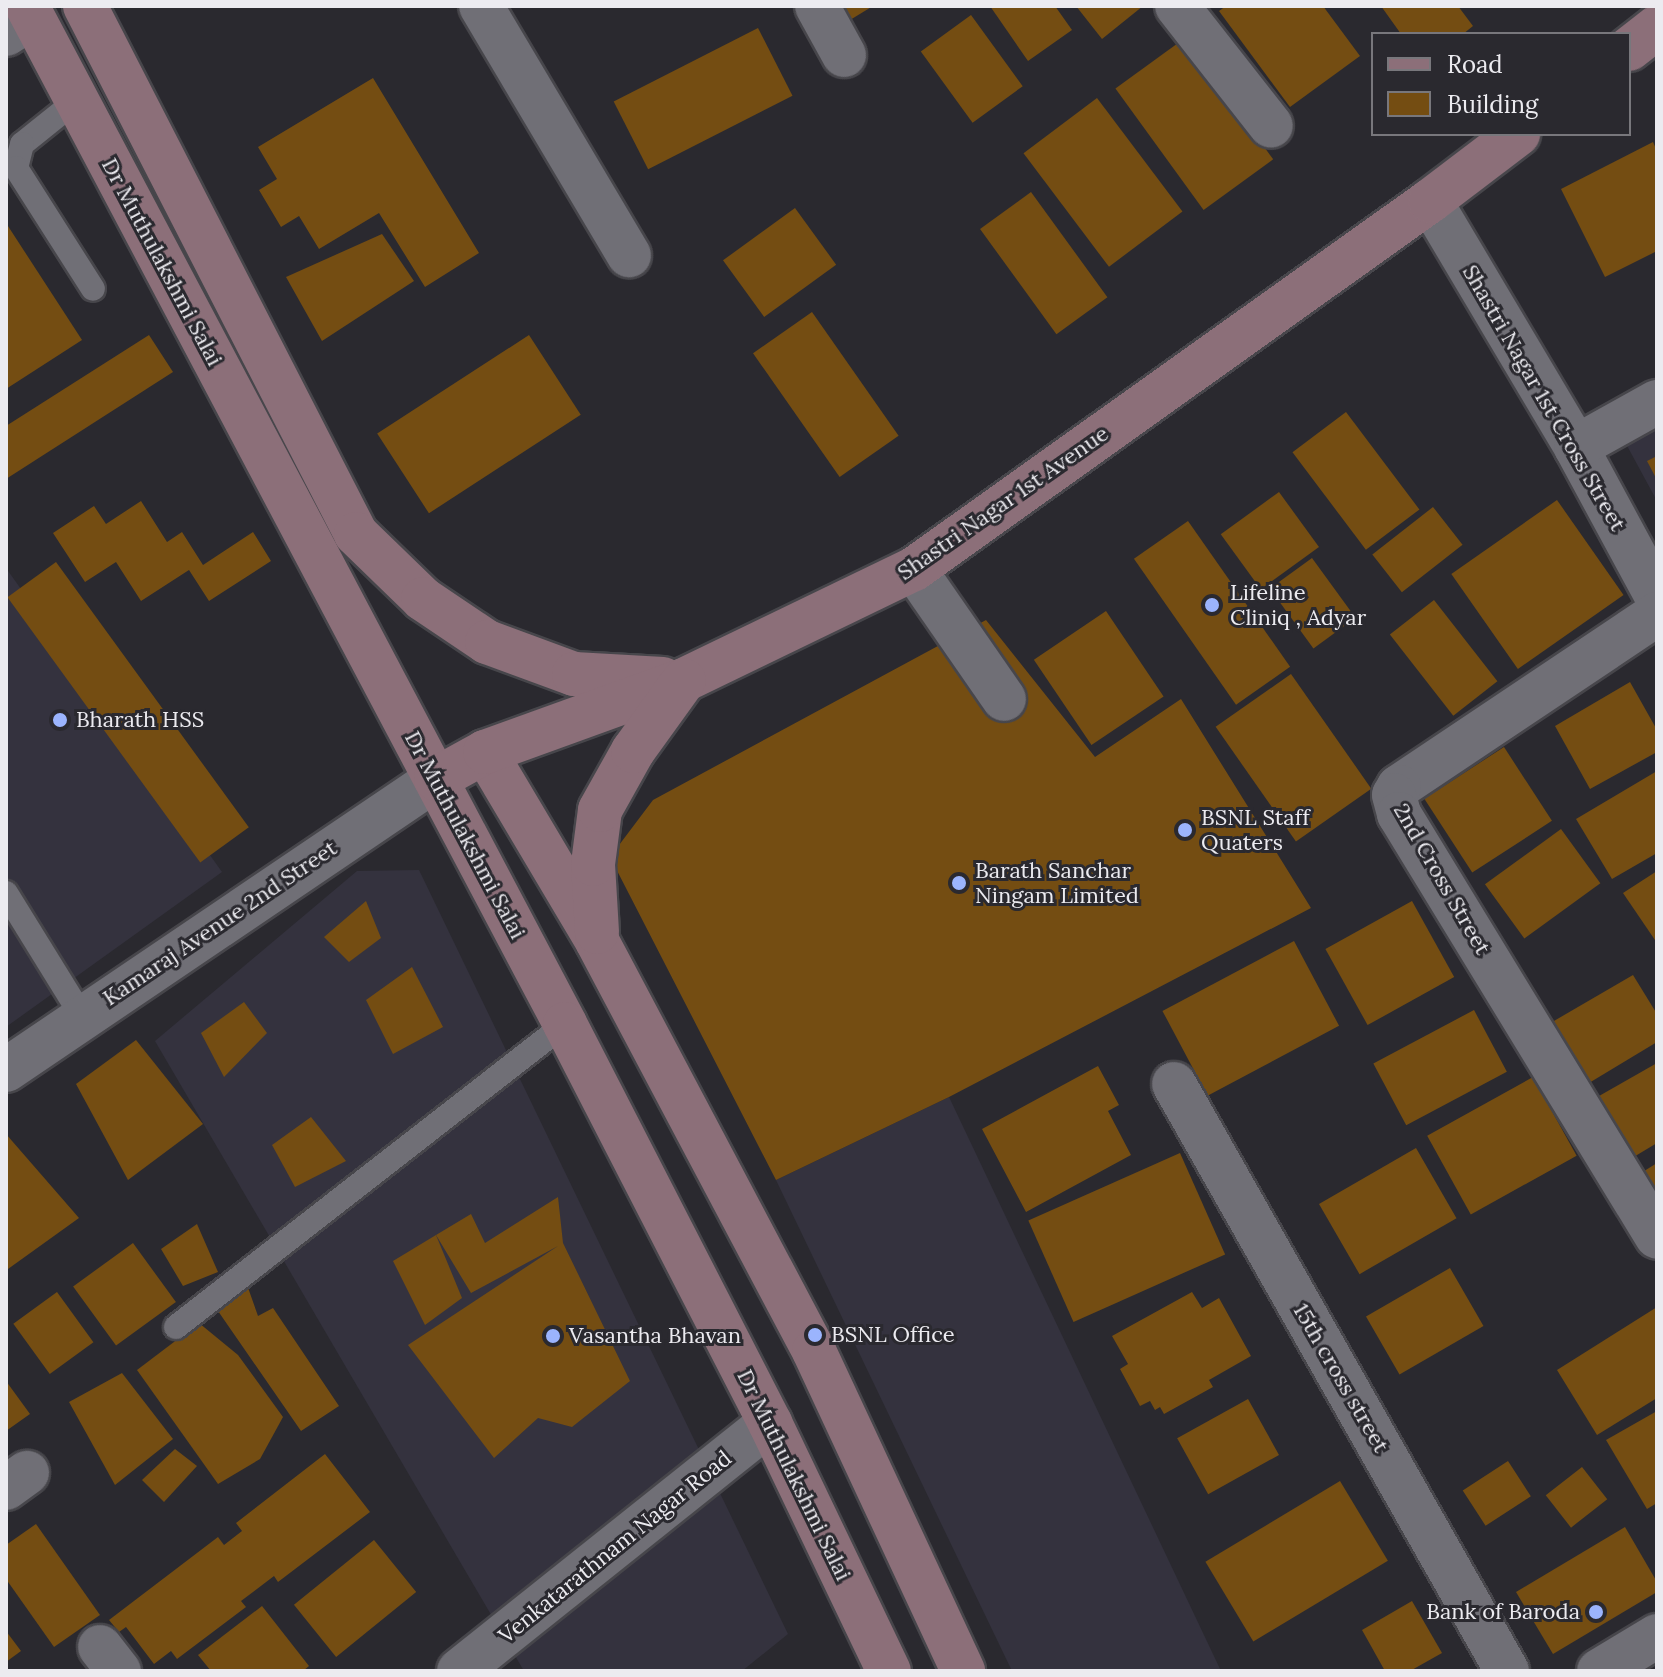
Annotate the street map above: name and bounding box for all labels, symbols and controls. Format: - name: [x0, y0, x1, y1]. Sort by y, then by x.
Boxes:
- legend: [1371, 32, 1631, 136]
- text: Road: [1447, 49, 1503, 80]
- text: Building: [1447, 89, 1538, 120]
- street label: Dr Muthulakshmi Salai: [96, 154, 228, 370]
- street label: Shastri Nagar 1st Cross Street: [1457, 260, 1631, 536]
- street label: Shastri Nagar 1st Avenue: [893, 420, 1113, 586]
- place label: Lifeline Cliniq , Adyar: [1230, 579, 1366, 630]
- marker: Lifeline Cliniq , Adyar: [1201, 594, 1223, 616]
- place label: Bharath HSS: [76, 707, 204, 733]
- marker: Bharath HSS: [51, 711, 69, 729]
- street label: Dr Muthulakshmi Salai: [399, 727, 531, 943]
- street label: 2nd Cross Street: [1388, 799, 1496, 959]
- place label: BSNL Staff Quaters: [1201, 804, 1310, 856]
- marker: BSNL Staff Quaters: [1176, 821, 1194, 839]
- street label: Kamaraj Avenue 2nd Street: [98, 835, 342, 1011]
- place label: Barath Sanchar Ningam Limited: [975, 857, 1139, 908]
- marker: Barath Sanchar Ningam Limited: [950, 874, 968, 892]
- street label: 15th cross street: [1288, 1299, 1394, 1457]
- place label: BSNL Office: [831, 1322, 955, 1348]
- place label: Vasantha Bhavan: [569, 1323, 741, 1349]
- marker: BSNL Office: [806, 1326, 824, 1344]
- marker: Vasantha Bhavan: [544, 1327, 562, 1345]
- street label: Dr Muthulakshmi Salai: [731, 1365, 857, 1585]
- street label: Venkatarathnam Nagar Road: [493, 1445, 737, 1649]
- place label: Bank of Baroda: [1426, 1599, 1580, 1625]
- marker: Bank of Baroda: [1587, 1603, 1605, 1621]

